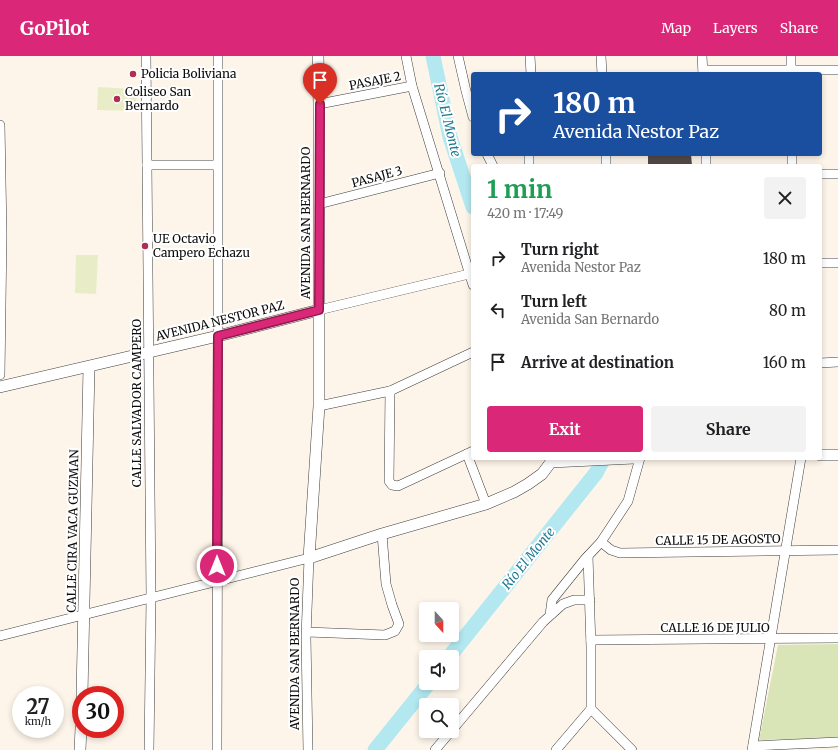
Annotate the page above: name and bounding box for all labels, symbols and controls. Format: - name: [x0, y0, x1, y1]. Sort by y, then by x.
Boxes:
- text: GoPilot: [20, 16, 89, 40]
- text: Map: [661, 19, 691, 37]
- text: Layers: [713, 19, 758, 37]
- text: Share: [780, 19, 818, 37]
- pin: [303, 63, 337, 104]
- place label: Policia Boliviana: [141, 66, 237, 81]
- street label: PASAJE 2: [348, 68, 402, 93]
- marker: Policia Boliviana: [128, 69, 138, 79]
- icon: arrive: [309, 69, 331, 91]
- water label: Río El Monte: [430, 82, 465, 159]
- place label: Coliseo San Bernardo: [125, 84, 191, 113]
- text: 180 m: [553, 85, 636, 121]
- icon: right: [487, 88, 539, 140]
- marker: Coliseo San Bernardo: [112, 94, 122, 104]
- text: Avenida Nestor Paz: [553, 120, 719, 143]
- street label: AVENIDA SAN BERNARDO: [298, 146, 313, 300]
- street label: PASAJE 3: [350, 163, 404, 190]
- text: 1 min: [487, 174, 552, 205]
- button: close: [764, 177, 806, 219]
- text: 420 m · 17:49: [487, 205, 563, 222]
- place label: UE Octavio Campero Echazu: [153, 231, 250, 260]
- text: Turn right: [521, 240, 599, 259]
- marker: UE Octavio Campero Echazu: [140, 241, 150, 251]
- icon: right: [487, 247, 509, 269]
- text: 180 m: [763, 249, 806, 268]
- text: Avenida Nestor Paz: [521, 259, 641, 276]
- text: Turn left: [521, 292, 587, 311]
- street label: AVENIDA NESTOR PAZ: [153, 297, 286, 344]
- icon: left: [487, 299, 509, 321]
- text: 80 m: [769, 301, 806, 320]
- text: Avenida San Bernardo: [521, 311, 659, 328]
- street label: CALLE SALVADOR CAMPERO: [129, 319, 144, 487]
- icon: arrive: [487, 351, 509, 373]
- text: Arrive at destination: [521, 353, 674, 372]
- text: 160 m: [763, 353, 806, 372]
- button: Exit: [487, 406, 643, 452]
- button: Share: [651, 406, 806, 452]
- street label: CALLE CIRA VACA GUZMAN: [64, 449, 81, 613]
- water label: Río El Monte: [498, 524, 559, 593]
- street label: CALLE 15 DE AGOSTO: [655, 531, 781, 548]
- position arrow: [196, 545, 238, 587]
- street label: AVENIDA SAN BERNARDO: [287, 577, 302, 731]
- north arrow: [419, 602, 459, 642]
- map controls: [419, 602, 459, 738]
- street label: CALLE 16 DE JULIO: [660, 620, 770, 635]
- button: sound: [419, 650, 459, 690]
- speed limit sign: 30: [72, 686, 124, 738]
- text: 27: [26, 694, 50, 719]
- button: search: [419, 698, 459, 738]
- text: km/h: [25, 715, 51, 728]

